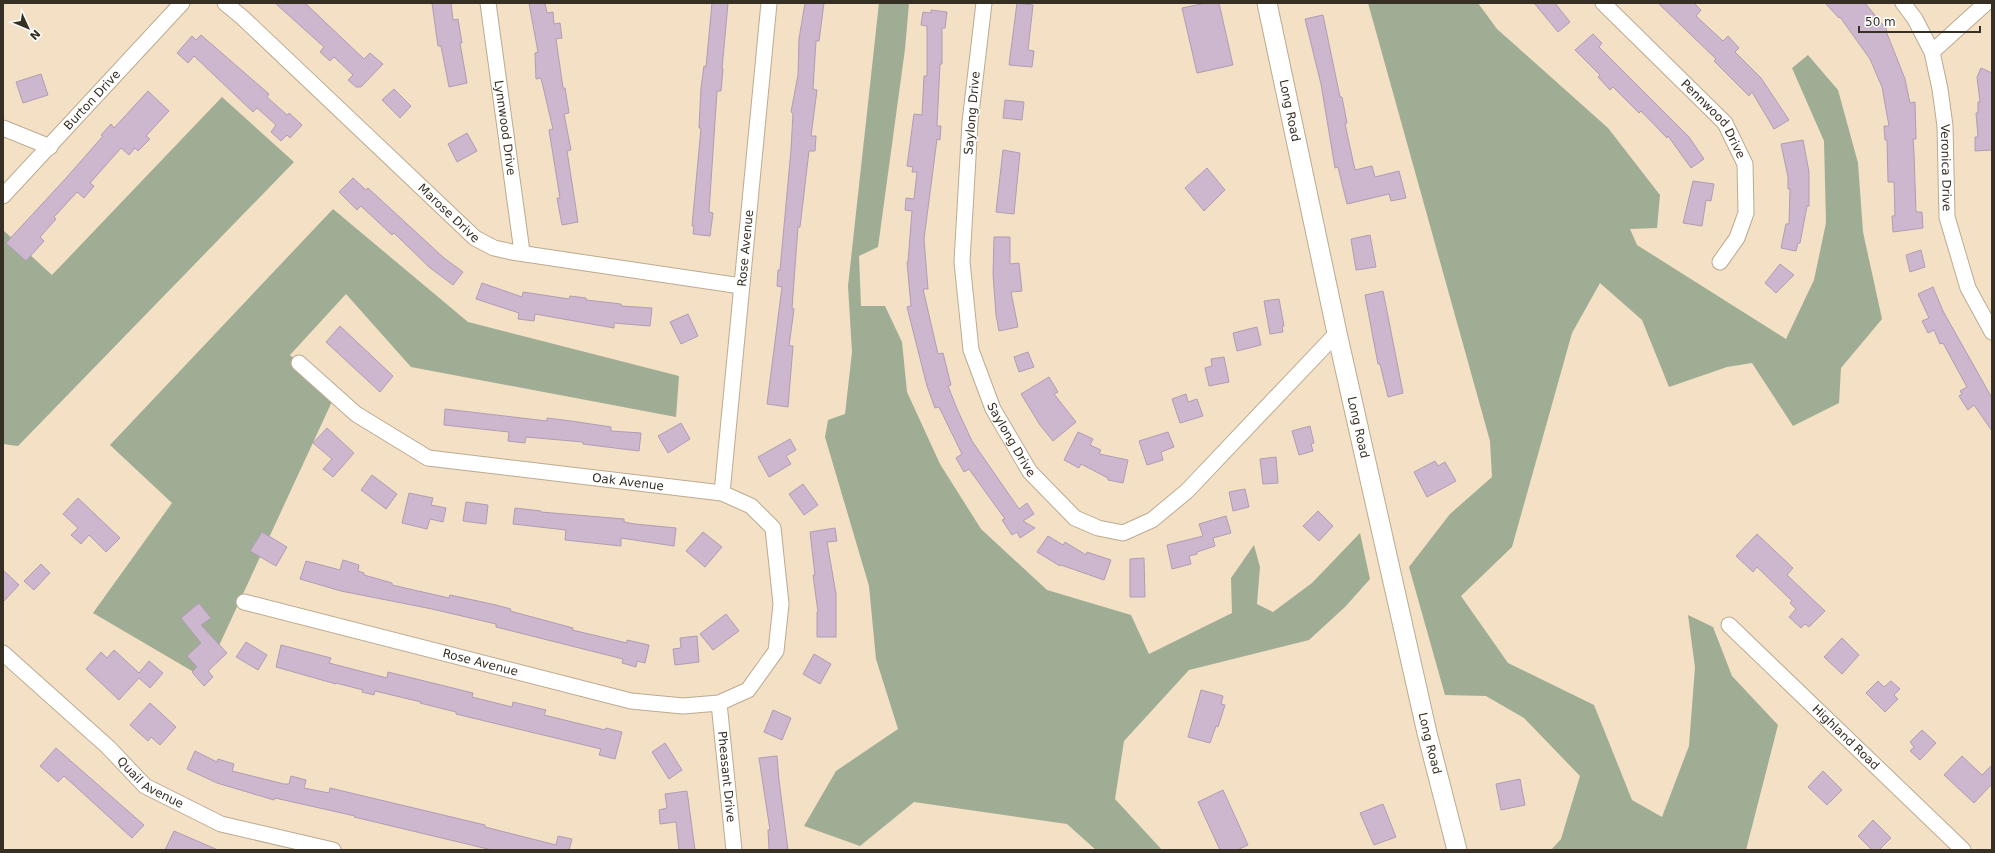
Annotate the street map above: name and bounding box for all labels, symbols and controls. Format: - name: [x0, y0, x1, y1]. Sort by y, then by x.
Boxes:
- north arrow: [8, 8, 48, 48]
- scale bar: [1859, 8, 1980, 34]
- text: 50 m: [1865, 15, 1896, 29]
- text: N: [27, 27, 43, 42]
- street label: Burton Drive: [61, 67, 123, 133]
- street label: Saylong Drive: [961, 71, 983, 155]
- street label: Pennwood Drive: [1678, 77, 1748, 161]
- street label: Long Road: [1276, 78, 1303, 143]
- street label: Lynnwood Drive: [492, 79, 518, 176]
- street label: Veronica Drive: [1938, 124, 1954, 212]
- street label: Marose Drive: [415, 181, 482, 245]
- street label: Rose Avenue: [735, 209, 756, 287]
- street label: Long Road: [1344, 395, 1372, 460]
- street label: Saylong Drive: [984, 401, 1038, 480]
- street label: Oak Avenue: [591, 471, 665, 493]
- street label: Rose Avenue: [441, 646, 520, 679]
- street label: Highland Road: [1809, 702, 1882, 773]
- street label: Long Road: [1416, 711, 1444, 776]
- street label: Pheasant Drive: [715, 730, 738, 823]
- street label: Quail Avenue: [114, 754, 186, 811]

